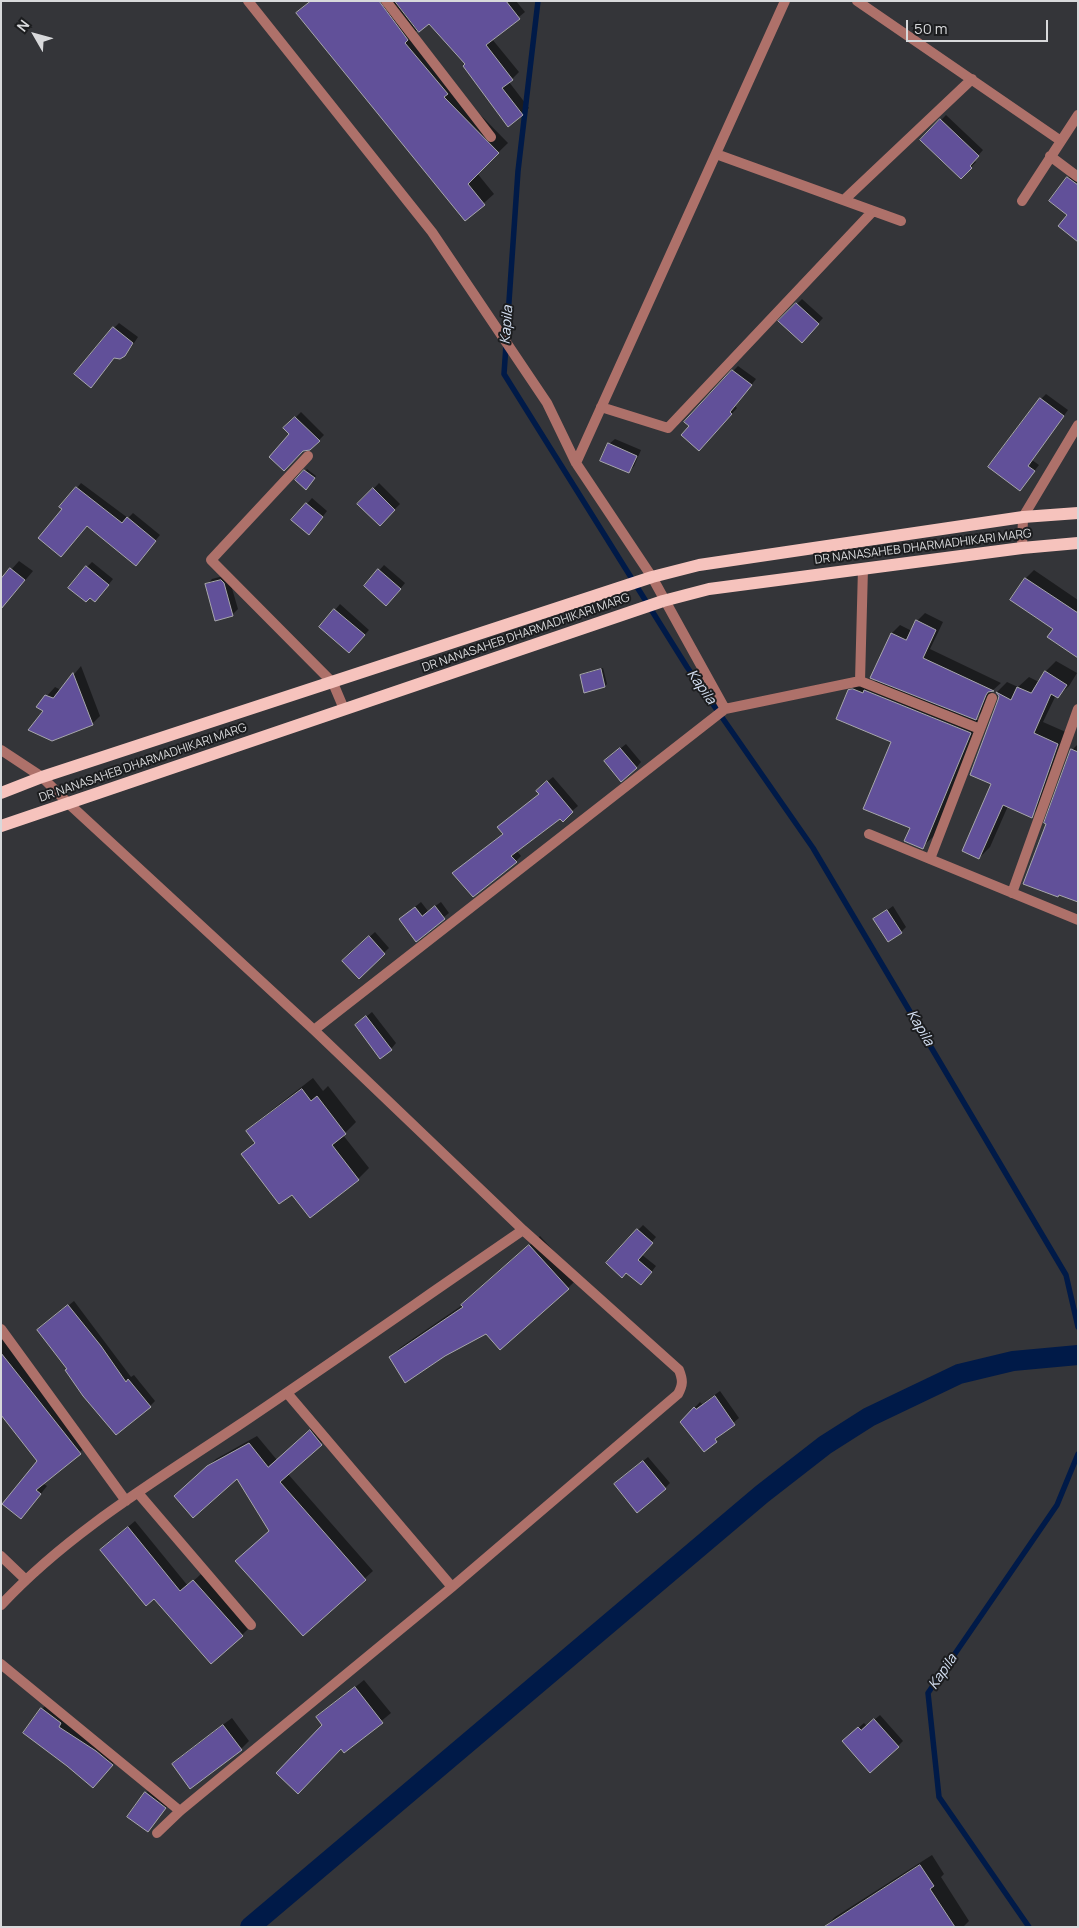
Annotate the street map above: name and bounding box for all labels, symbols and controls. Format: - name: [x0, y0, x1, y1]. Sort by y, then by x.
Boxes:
- north arrow: [10, 10, 60, 60]
- scale bar: [909, 10, 1052, 42]
- text: N: [12, 16, 33, 35]
- text: 50 m: [914, 18, 948, 39]
- water label: Kapila: [497, 305, 517, 345]
- street label: DR NANASAHEB DHARMADHIKARI MARG: [814, 527, 1032, 567]
- street label: DR NANASAHEB DHARMADHIKARI MARG: [420, 591, 632, 675]
- water label: Kapila: [683, 666, 719, 708]
- street label: DR NANASAHEB DHARMADHIKARI MARG: [37, 721, 249, 805]
- water label: Kapila: [903, 1007, 937, 1049]
- water label: Kapila: [925, 1651, 961, 1693]

